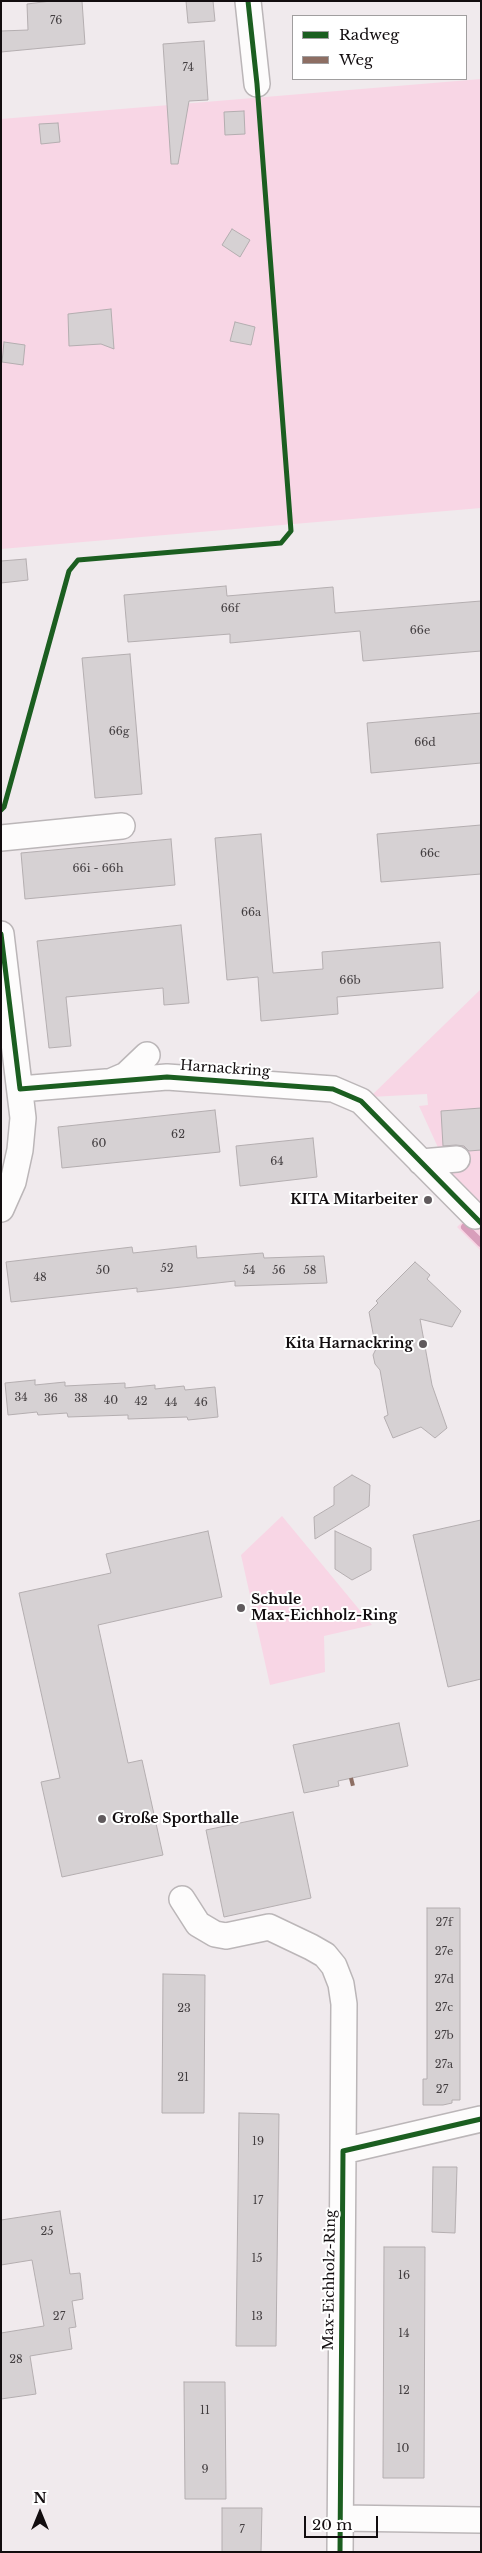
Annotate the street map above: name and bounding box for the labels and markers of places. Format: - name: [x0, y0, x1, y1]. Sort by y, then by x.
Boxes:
- place label: KITA Mitarbeiter: [290, 1192, 418, 1208]
- marker: KITA Mitarbeiter: [422, 1194, 434, 1206]
- place label: Kita Harnackring: [285, 1336, 413, 1352]
- marker: Kita Harnackring: [417, 1338, 429, 1350]
- place label: Schule Max-Eichholz-Ring: [251, 1592, 397, 1624]
- marker: Schule Max-Eichholz-Ring: [235, 1602, 247, 1614]
- place label: Große Sporthalle: [112, 1811, 239, 1827]
- marker: Große Sporthalle: [96, 1813, 108, 1825]

